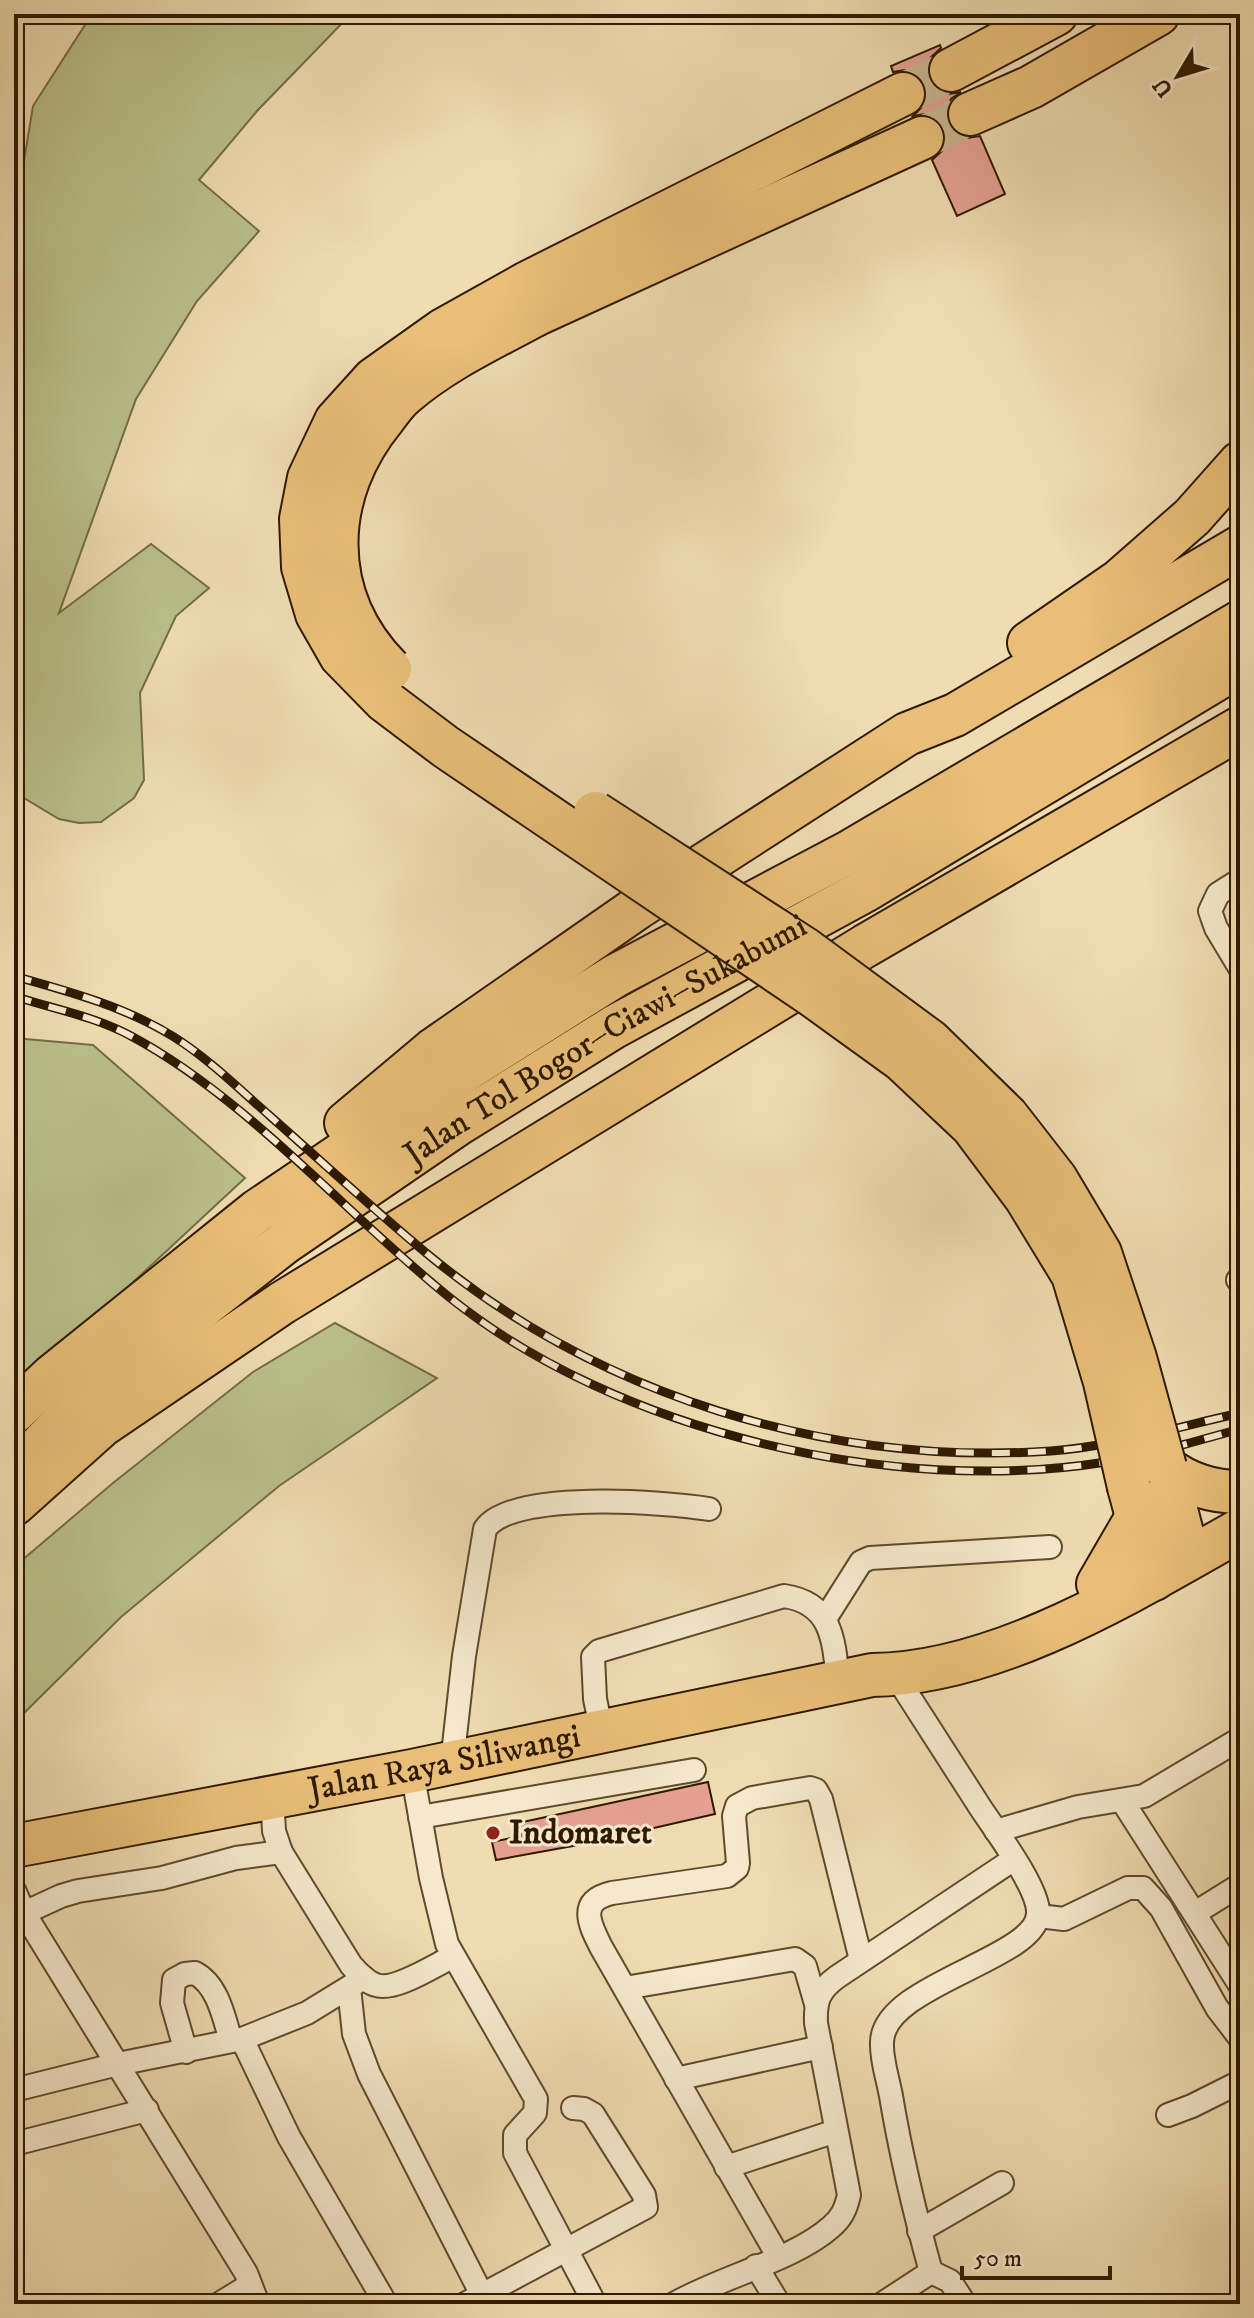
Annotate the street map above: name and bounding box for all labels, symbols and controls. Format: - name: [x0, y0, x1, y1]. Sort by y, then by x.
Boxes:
- north arrow: [1138, 36, 1218, 116]
- text: U: [1148, 72, 1179, 102]
- street label: Jalan Tol Bogor–Ciawi–Sukabumi: [394, 905, 814, 1177]
- street label: Jalan Raya Siliwangi: [302, 1715, 584, 1812]
- place label: Indomaret: [509, 1812, 652, 1854]
- marker: Indomaret: [484, 1824, 502, 1842]
- scale bar: [962, 2230, 1110, 2280]
- text: 50 m: [974, 2244, 1022, 2274]

